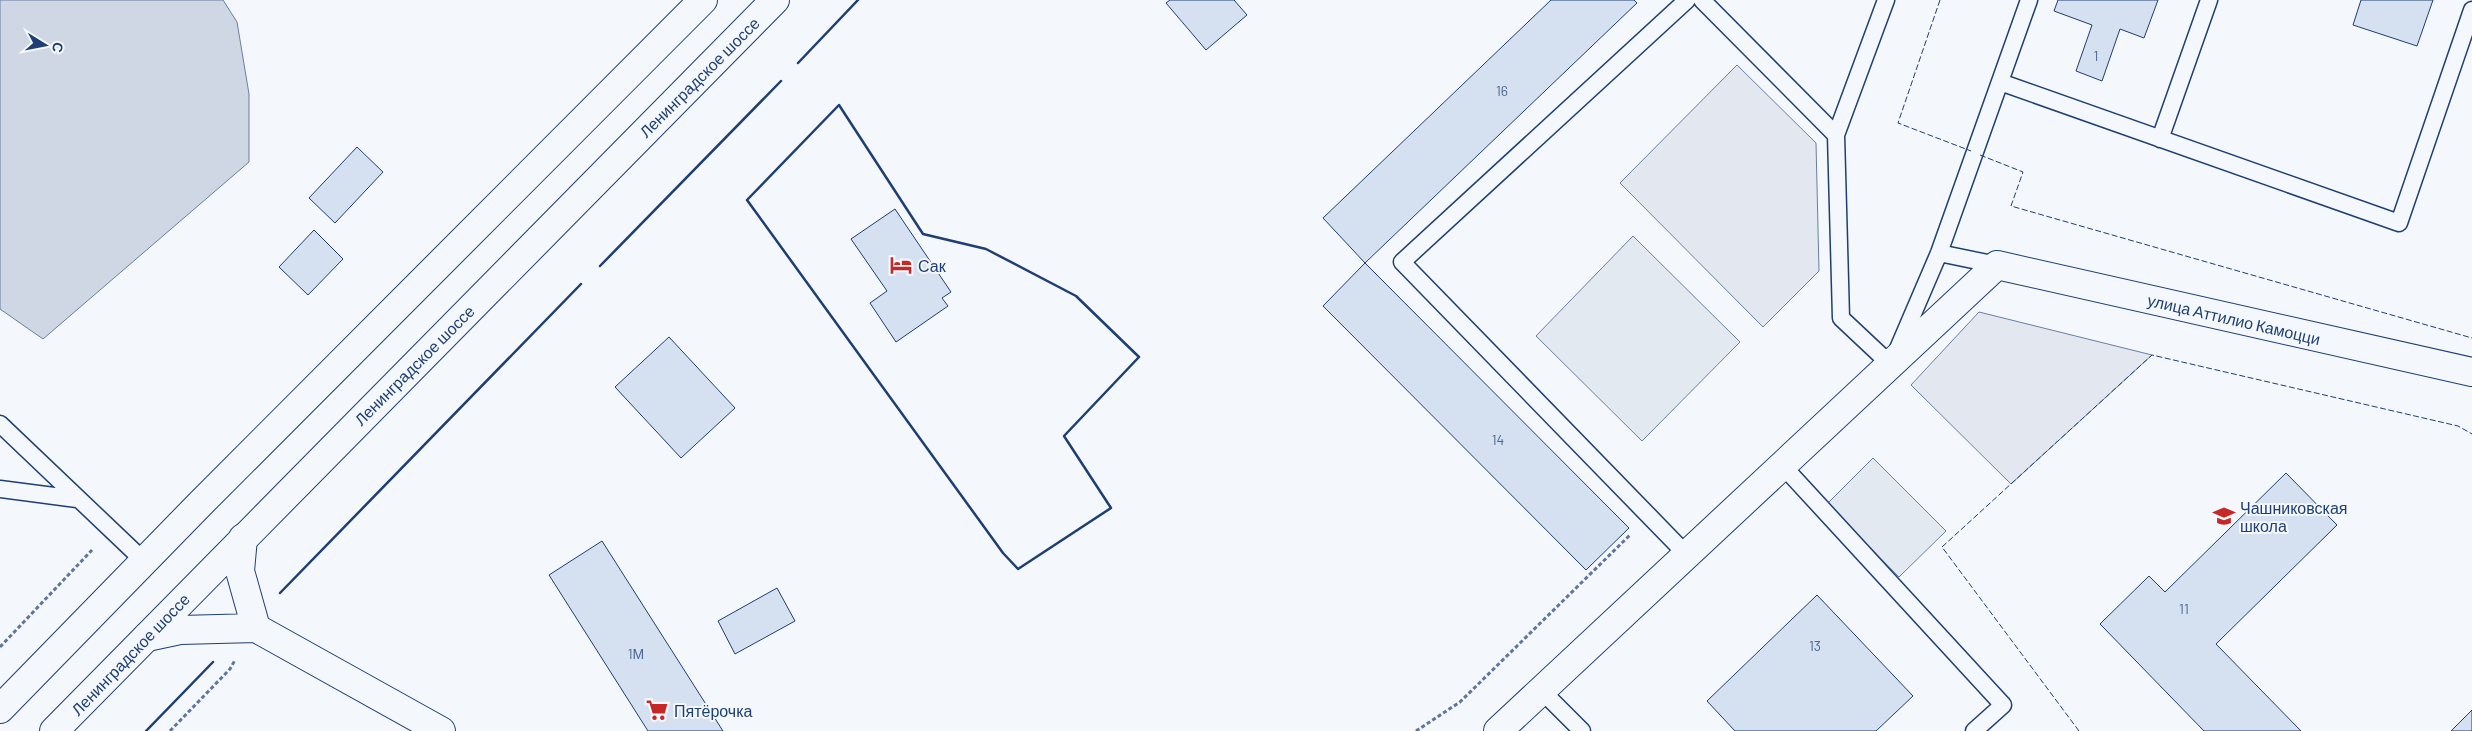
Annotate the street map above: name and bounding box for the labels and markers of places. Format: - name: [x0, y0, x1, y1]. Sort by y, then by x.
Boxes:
- hotel icon: Сак: [888, 252, 914, 278]
- place label: Сак: [918, 256, 947, 275]
- place label: Чашниковская школа: [2240, 498, 2347, 535]
- school or university icon: Чашниковская школа: [2211, 503, 2237, 529]
- supermarket icon: Пятёрочка: [644, 697, 670, 723]
- place label: Пятёрочка: [674, 701, 753, 720]

